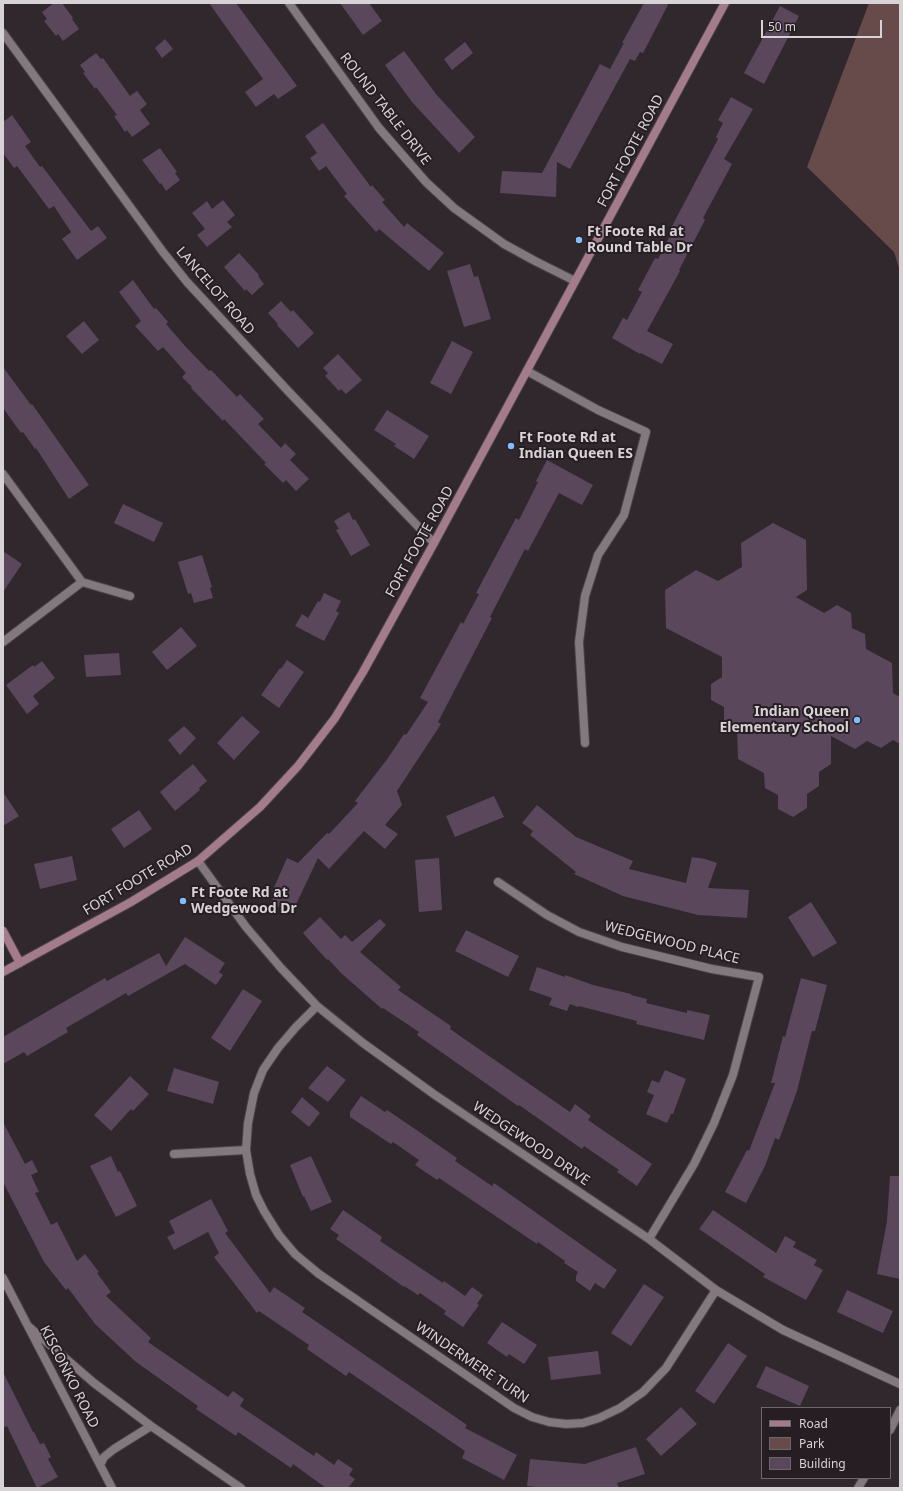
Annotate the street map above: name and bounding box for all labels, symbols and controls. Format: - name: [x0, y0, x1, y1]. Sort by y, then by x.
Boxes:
- scale bar: [763, 12, 884, 38]
- text: 50 m: [768, 18, 796, 35]
- street label: ROUND TABLE DRIVE: [336, 50, 434, 168]
- street label: FORT FOOTE ROAD: [594, 92, 668, 210]
- place label: Ft Foote Rd at Round Table Dr: [587, 224, 692, 256]
- marker: Ft Foote Rd at Round Table Dr: [574, 235, 584, 245]
- street label: LANCELOT ROAD: [172, 244, 258, 338]
- place label: Ft Foote Rd at Indian Queen ES: [519, 430, 633, 462]
- marker: Ft Foote Rd at Indian Queen ES: [506, 441, 516, 451]
- street label: FORT FOOTE ROAD: [382, 483, 458, 601]
- place label: Indian Queen Elementary School: [719, 704, 849, 736]
- marker: Indian Queen Elementary School: [852, 715, 862, 725]
- street label: FORT FOOTE ROAD: [80, 841, 196, 919]
- place label: Ft Foote Rd at Wedgewood Dr: [191, 885, 297, 918]
- marker: Ft Foote Rd at Wedgewood Dr: [178, 896, 188, 906]
- street label: WEDGEWOOD PLACE: [603, 918, 741, 968]
- street label: WEDGEWOOD DRIVE: [469, 1099, 593, 1189]
- street label: WINDERMERE TURN: [412, 1319, 532, 1407]
- street label: KISCONKO ROAD: [36, 1323, 102, 1431]
- legend: [761, 1407, 891, 1479]
- text: Road: [799, 1415, 828, 1432]
- text: Park: [799, 1435, 824, 1452]
- text: Building: [799, 1455, 846, 1472]

